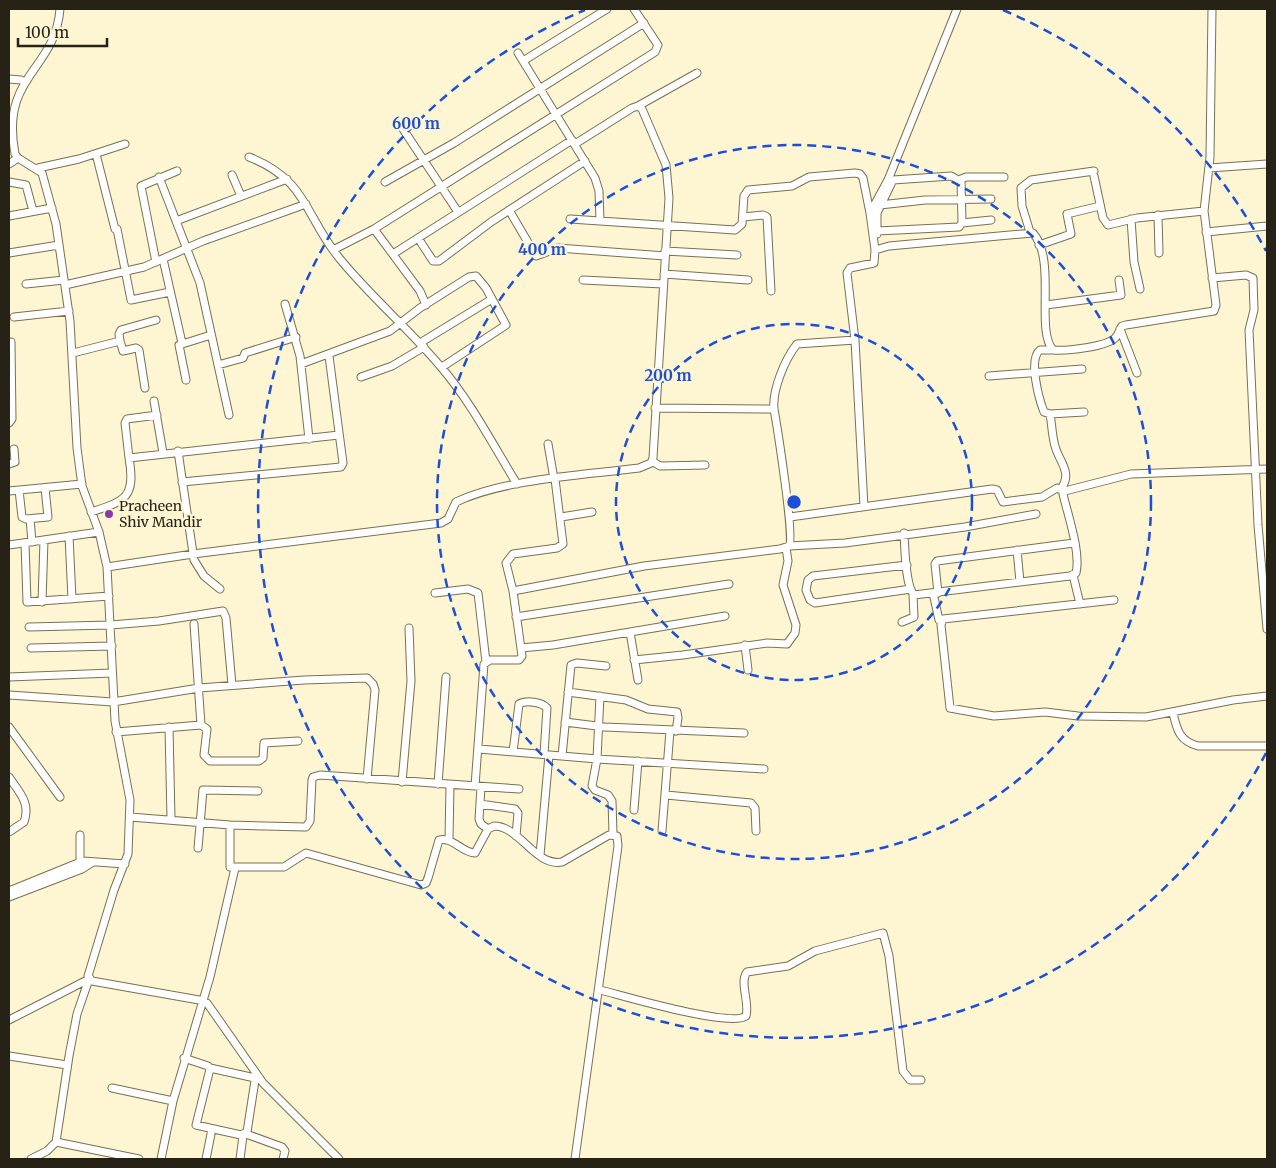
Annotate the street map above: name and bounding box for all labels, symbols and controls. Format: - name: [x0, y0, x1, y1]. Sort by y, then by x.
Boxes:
- scale bar: [18, 15, 106, 47]
- text: 100 m: [25, 23, 69, 42]
- text: 600 m: [392, 114, 440, 133]
- text: 400 m: [518, 240, 566, 259]
- text: 200 m: [644, 366, 692, 385]
- centre of rings: [785, 493, 803, 511]
- place label: Pracheen Shiv Mandir: [119, 497, 202, 531]
- marker: Pracheen Shiv Mandir: [103, 508, 115, 520]

